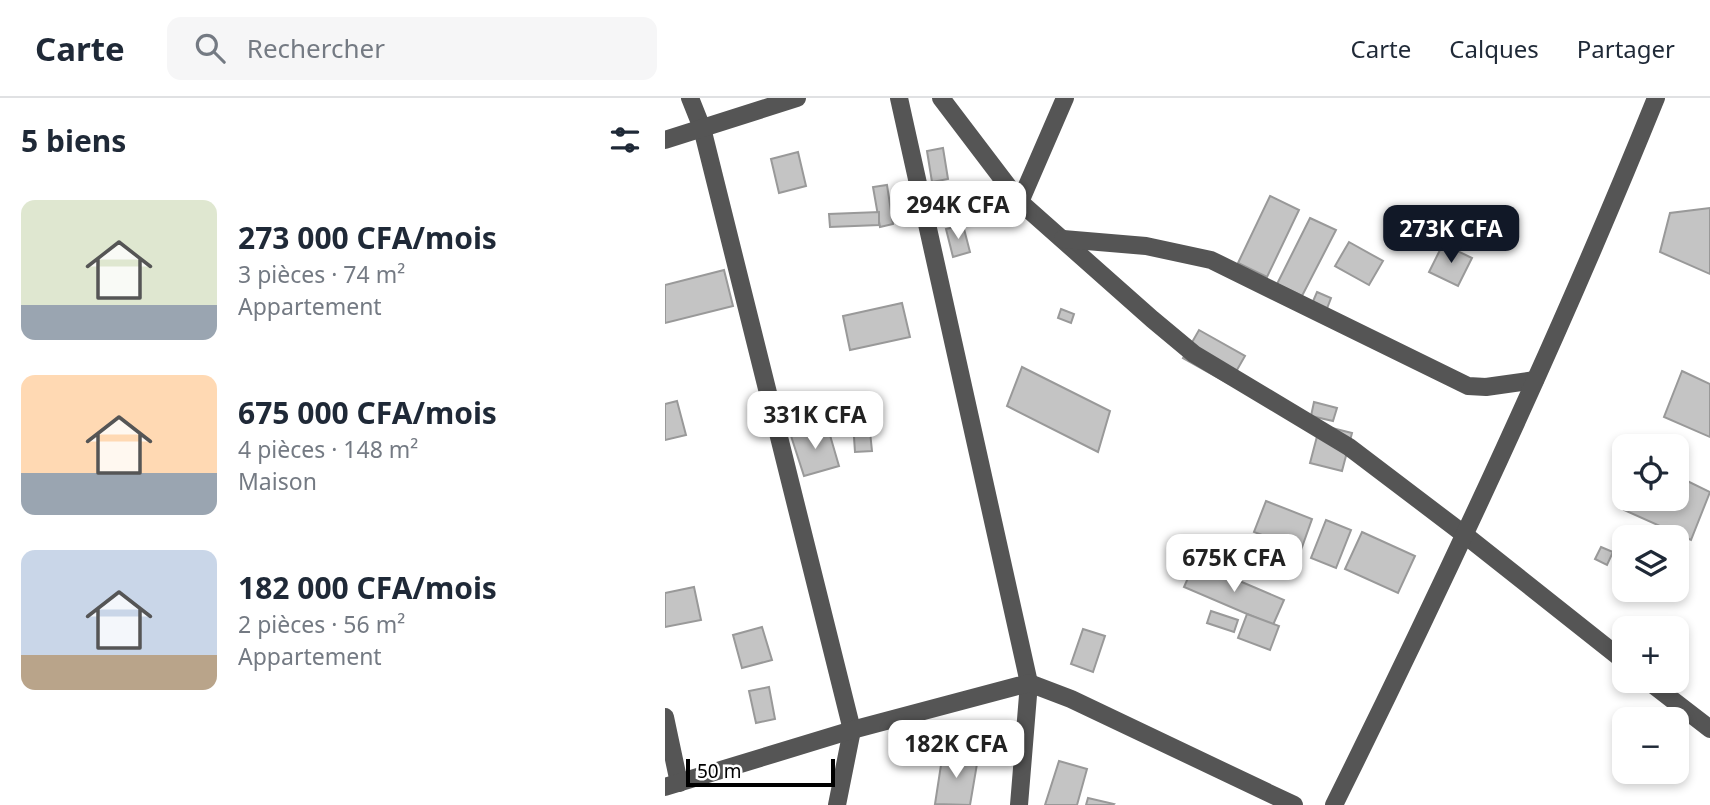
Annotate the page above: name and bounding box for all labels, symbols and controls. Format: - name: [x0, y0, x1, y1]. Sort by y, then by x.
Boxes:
- search box: [167, 17, 657, 80]
- text: Carte: [35, 26, 125, 71]
- icon: search: [191, 29, 229, 67]
- text: Rechercher: [247, 30, 385, 66]
- text: Carte: [1351, 32, 1411, 65]
- text: Calques: [1449, 32, 1539, 65]
- text: Partager: [1577, 32, 1675, 65]
- text: 5 biens: [21, 120, 126, 161]
- icon: filters: [606, 121, 644, 159]
- pin: 294K CFA: [886, 181, 1030, 241]
- text: 294K CFA: [906, 188, 1010, 220]
- pin: 273K CFA: [1379, 206, 1523, 265]
- text: 273K CFA: [1399, 212, 1503, 244]
- text: 273 000 CFA/mois: [238, 217, 497, 258]
- icon: home: [77, 228, 161, 312]
- text: 3 pièces · 74 m²: [238, 258, 405, 290]
- text: Appartement: [238, 290, 382, 322]
- text: 675 000 CFA/mois: [238, 392, 497, 433]
- pin: 331K CFA: [743, 392, 887, 451]
- text: 331K CFA: [763, 398, 867, 430]
- icon: home: [77, 403, 161, 487]
- text: 4 pièces · 148 m²: [238, 433, 418, 465]
- map controls: [1612, 434, 1689, 784]
- button: locate: [1612, 434, 1689, 511]
- text: Maison: [238, 465, 317, 497]
- button: layers: [1612, 525, 1689, 602]
- pin: 675K CFA: [1162, 534, 1306, 594]
- text: 675K CFA: [1182, 541, 1286, 573]
- text: 182 000 CFA/mois: [238, 567, 497, 608]
- icon: home: [77, 578, 161, 662]
- text: 2 pièces · 56 m²: [238, 608, 405, 640]
- button: +: [1612, 616, 1689, 693]
- text: Appartement: [238, 640, 382, 672]
- button: −: [1612, 707, 1689, 784]
- pin: 182K CFA: [884, 720, 1028, 780]
- text: 182K CFA: [904, 727, 1008, 759]
- scale bar: [686, 756, 835, 788]
- text: 50 m: [697, 758, 741, 784]

